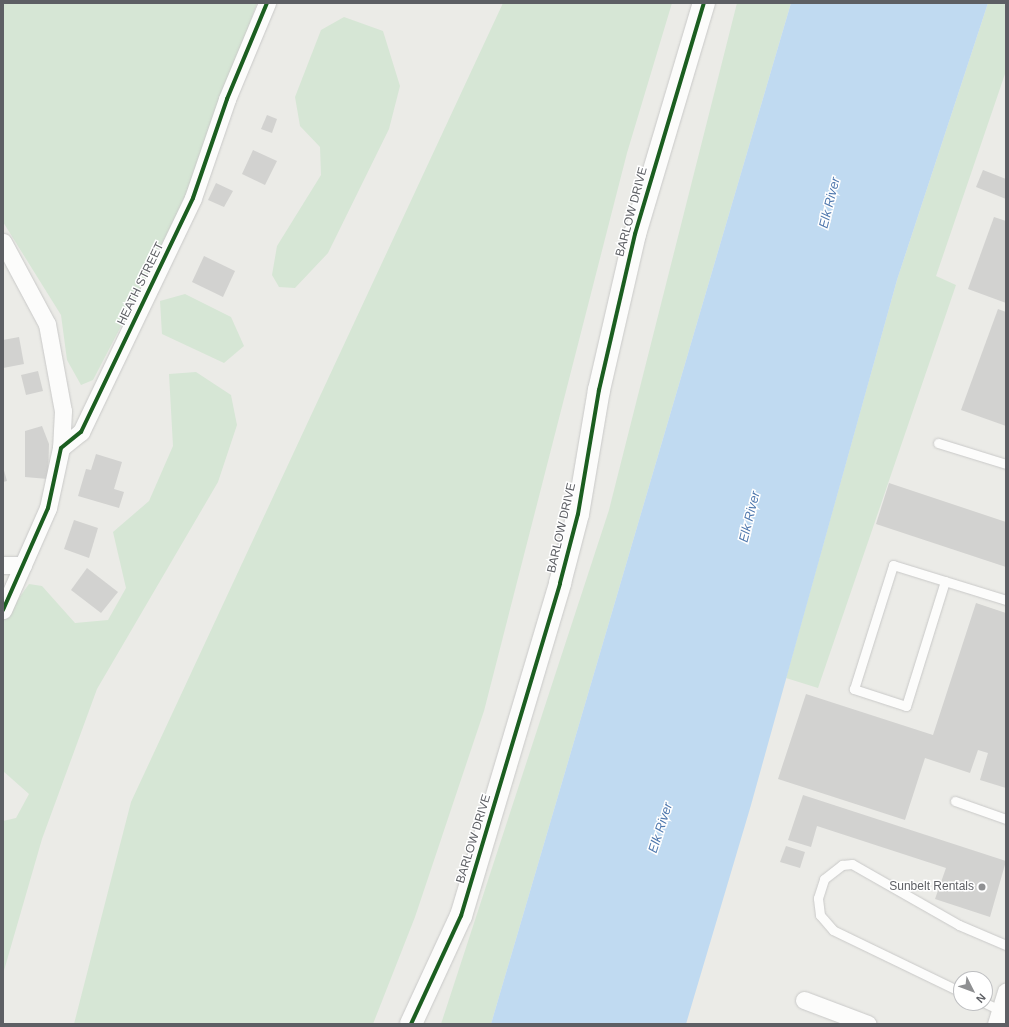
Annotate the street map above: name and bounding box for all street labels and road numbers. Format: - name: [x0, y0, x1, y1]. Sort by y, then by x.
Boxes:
- street label: BARLOW DRIVE: [613, 166, 651, 258]
- street label: HEATH STREET: [115, 240, 167, 328]
- street label: BARLOW DRIVE: [545, 482, 579, 574]
- street label: BARLOW DRIVE: [454, 793, 494, 885]

